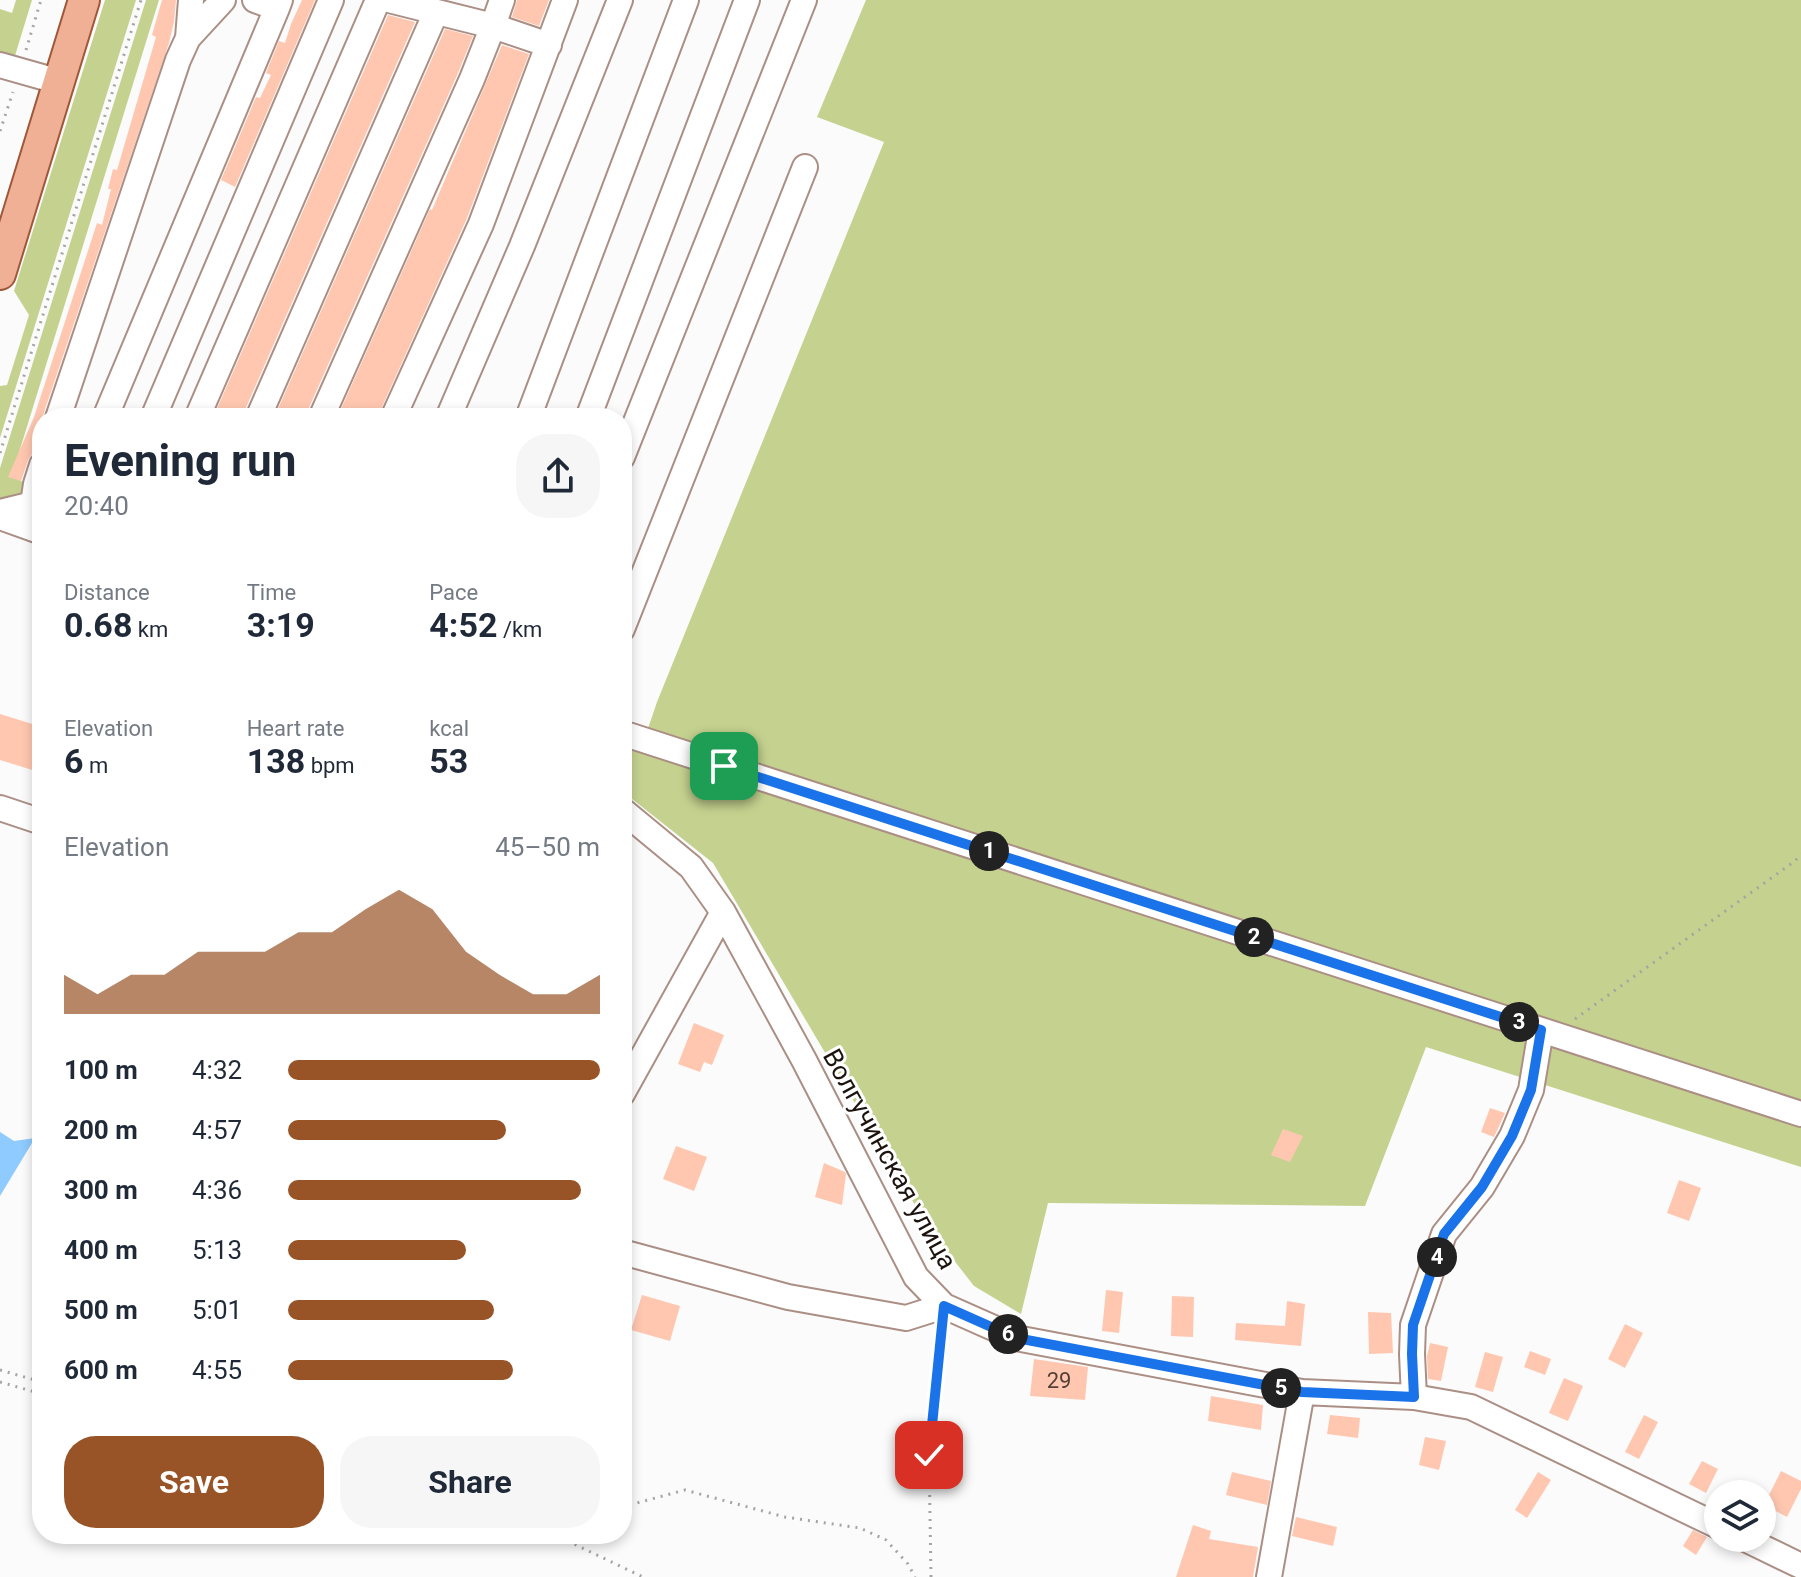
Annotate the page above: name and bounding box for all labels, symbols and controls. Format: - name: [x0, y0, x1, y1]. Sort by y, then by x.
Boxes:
- button: share: [516, 434, 600, 518]
- text: Evening run: [64, 435, 296, 487]
- text: 20:40: [64, 491, 129, 521]
- text: Distance: [64, 580, 150, 605]
- text: Time: [247, 580, 296, 605]
- text: Pace: [429, 580, 478, 605]
- text: 0.68: [64, 605, 132, 645]
- text: 3:19: [247, 605, 315, 645]
- text: 4:52: [429, 605, 497, 645]
- text: km: [132, 617, 168, 642]
- text: /km: [497, 617, 542, 642]
- text: Elevation: [64, 716, 153, 741]
- text: Heart rate: [247, 716, 345, 741]
- text: kcal: [429, 716, 469, 741]
- pin: [690, 732, 758, 800]
- text: 6: [64, 741, 84, 781]
- text: 138: [247, 741, 305, 781]
- text: 53: [429, 741, 468, 781]
- icon: arrive: [702, 744, 746, 788]
- text: m: [84, 753, 108, 778]
- text: bpm: [305, 753, 355, 778]
- pin: 1: [969, 831, 1009, 871]
- text: Elevation: [64, 832, 169, 862]
- text: 45–50 m: [495, 832, 600, 862]
- text: 1: [983, 838, 995, 863]
- pin: 2: [1234, 917, 1274, 957]
- text: 2: [1248, 924, 1260, 949]
- pin: 3: [1499, 1002, 1539, 1042]
- text: 3: [1513, 1009, 1525, 1034]
- street label: Волгучинская улица: [817, 1044, 963, 1274]
- text: 100 m: [64, 1055, 138, 1085]
- text: 4:32: [192, 1055, 242, 1085]
- text: 200 m: [64, 1115, 138, 1145]
- text: 4:57: [192, 1115, 242, 1145]
- text: 300 m: [64, 1175, 138, 1205]
- text: 4:36: [192, 1175, 242, 1205]
- text: 400 m: [64, 1235, 138, 1265]
- text: 5:13: [192, 1235, 242, 1265]
- pin: 4: [1417, 1237, 1457, 1277]
- text: 4: [1431, 1244, 1443, 1269]
- text: 500 m: [64, 1295, 138, 1325]
- text: 5:01: [192, 1295, 242, 1325]
- pin: 6: [988, 1314, 1028, 1354]
- text: 6: [1002, 1321, 1014, 1346]
- text: 600 m: [64, 1355, 138, 1385]
- text: 4:55: [192, 1355, 242, 1385]
- house number: 29: [1047, 1368, 1071, 1393]
- pin: 5: [1261, 1368, 1301, 1408]
- text: 5: [1275, 1375, 1287, 1400]
- pin: [895, 1421, 963, 1489]
- icon: check: [907, 1433, 951, 1477]
- button: Save: [64, 1436, 324, 1528]
- button: Share: [340, 1436, 600, 1528]
- map controls: [1704, 1480, 1776, 1552]
- button: layers: [1704, 1480, 1776, 1552]

